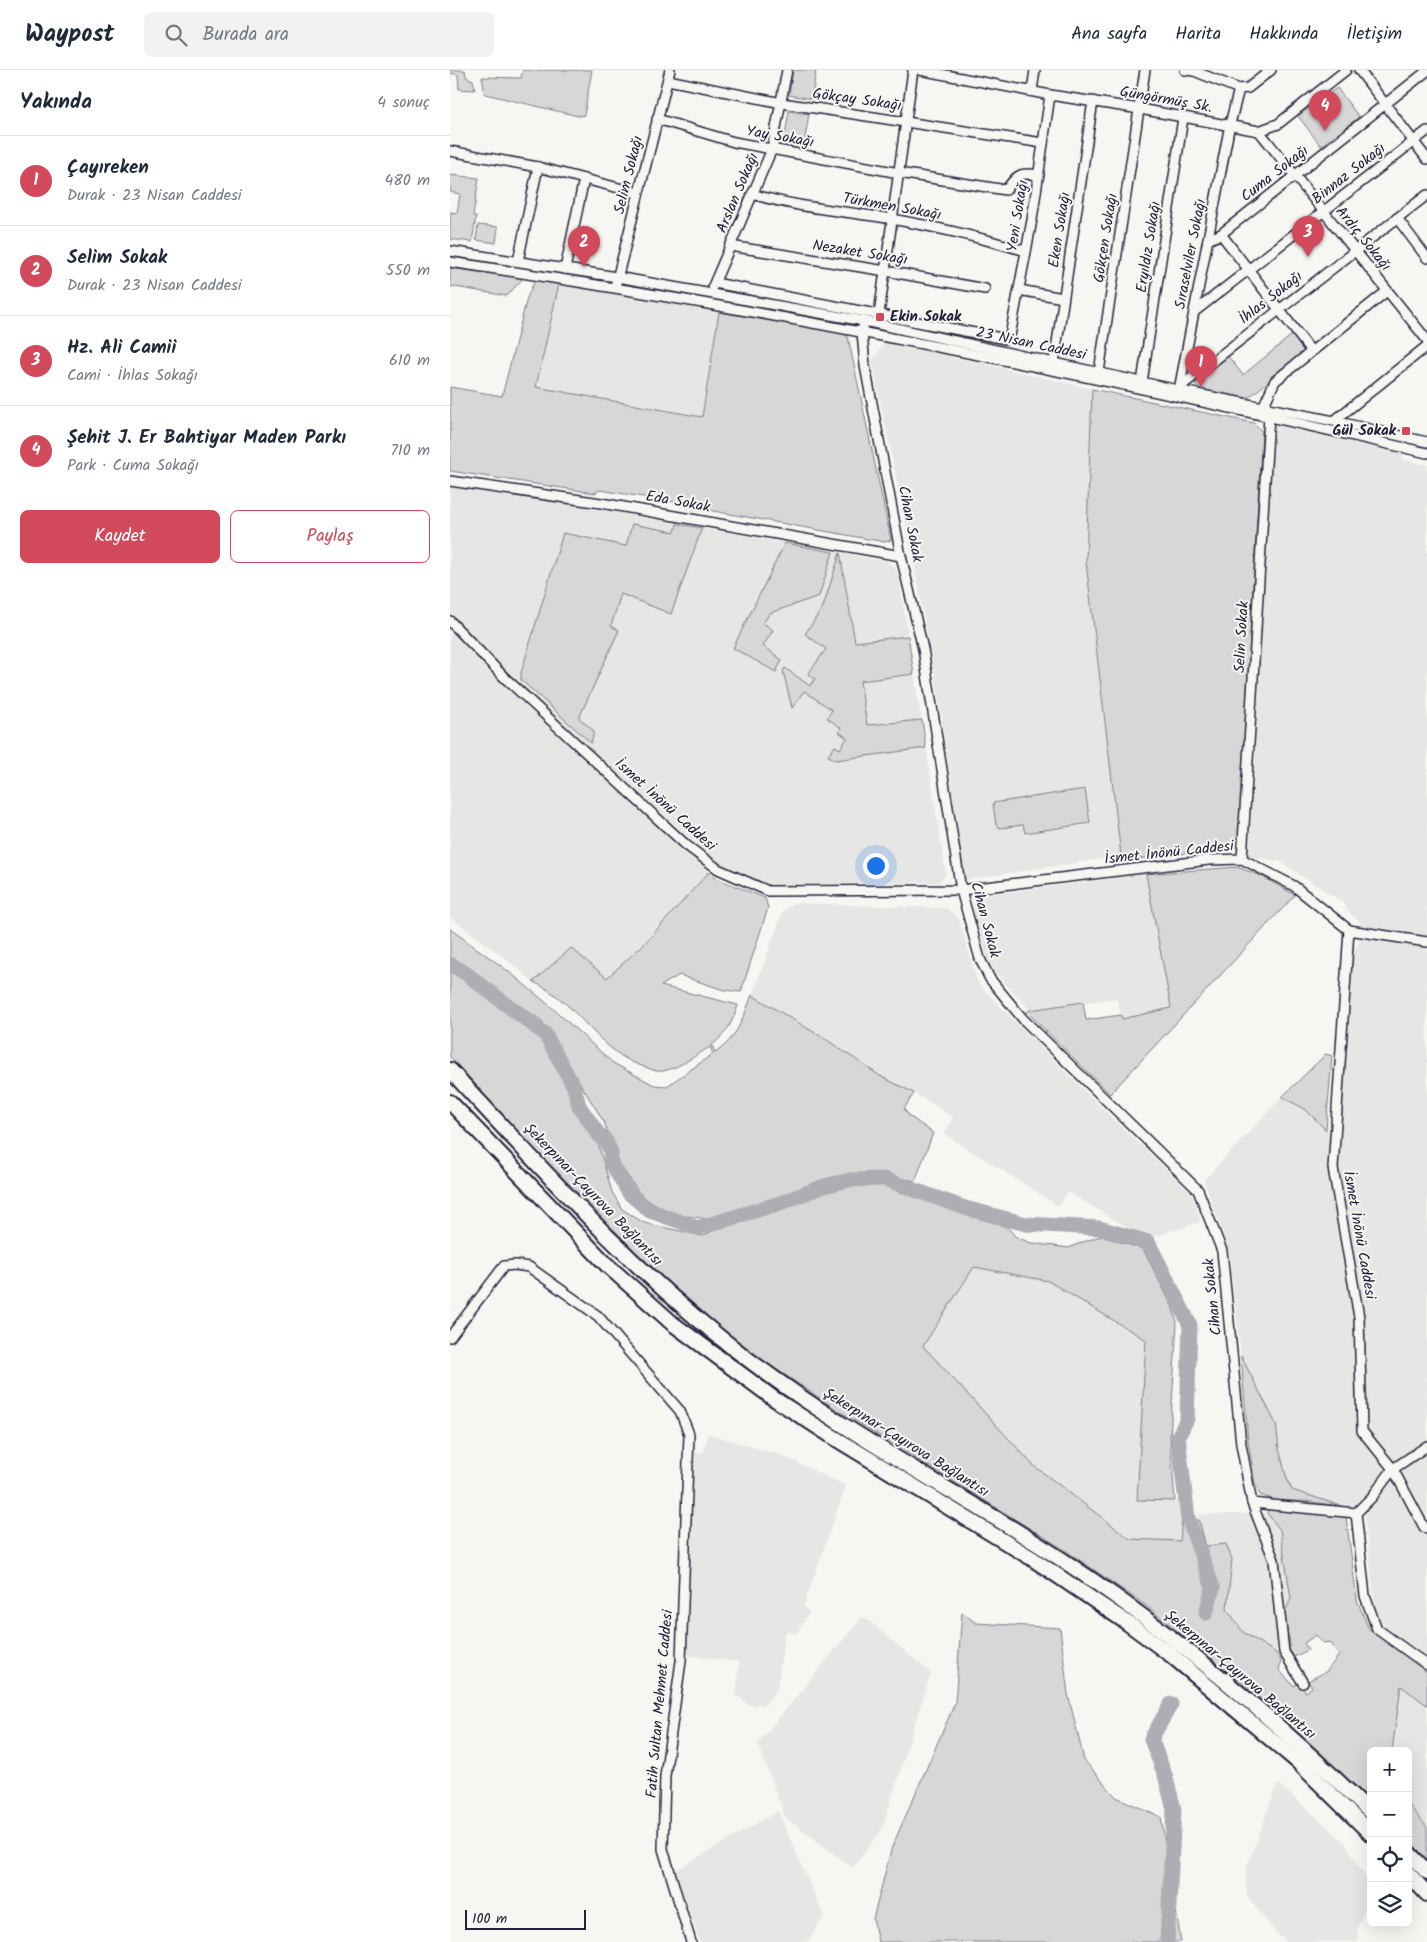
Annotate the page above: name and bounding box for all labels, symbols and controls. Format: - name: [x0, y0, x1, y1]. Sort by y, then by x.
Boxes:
- search box: [144, 12, 494, 57]
- text: Waypost: [25, 15, 114, 54]
- text: Burada ara: [202, 20, 289, 50]
- text: Ana sayfa: [1071, 20, 1147, 49]
- text: Harita: [1175, 20, 1221, 49]
- text: Hakkında: [1249, 20, 1318, 49]
- text: İletişim: [1346, 20, 1402, 49]
- icon: search: [162, 21, 190, 49]
- street label: Güngörmüş Sk.: [1118, 80, 1214, 120]
- street label: Gökçay Sokağı: [811, 82, 903, 118]
- text: Yakında: [20, 86, 92, 119]
- text: 4 sonuç: [377, 90, 430, 115]
- pin: 4: [1309, 90, 1341, 131]
- street label: Yay Sokağı: [744, 119, 816, 155]
- street label: Selim Sokağı: [608, 133, 650, 217]
- street label: Binnaz Sokağı: [1307, 137, 1391, 211]
- street label: Cuma Sokağı: [1236, 140, 1314, 208]
- street label: Arslan Sokağı: [710, 149, 766, 237]
- text: Çayıreken: [67, 153, 149, 183]
- text: 1: [34, 168, 38, 193]
- text: 480 m: [384, 168, 430, 193]
- street label: Yeni Sokağı: [1000, 178, 1036, 254]
- text: Durak · 23 Nisan Caddesi: [67, 183, 242, 208]
- street label: Türkmen Sokağı: [841, 187, 943, 227]
- street label: Eken Sokağı: [1042, 190, 1078, 270]
- street label: Gökçen Sokağı: [1087, 191, 1125, 284]
- street label: Sıraselviler Sokağı: [1169, 197, 1213, 311]
- street label: Eryıldız Sokağı: [1130, 200, 1168, 294]
- street label: Ardıç Sokağı: [1329, 201, 1397, 277]
- pin: 3: [1292, 216, 1324, 257]
- pin: 2: [568, 226, 600, 267]
- street label: Nezaket Sokağı: [811, 234, 909, 272]
- text: Selim Sokak: [67, 243, 167, 273]
- text: 2: [31, 258, 41, 283]
- text: 550 m: [386, 258, 430, 283]
- street label: İhlas Sokağı: [1234, 265, 1308, 331]
- text: Durak · 23 Nisan Caddesi: [67, 273, 242, 298]
- place label: Ekin Sokak: [890, 305, 962, 329]
- marker: Ekin Sokak: [874, 311, 886, 323]
- street label: 23 Nisan Caddesi: [974, 321, 1090, 368]
- text: Hz. Ali Camii: [67, 333, 176, 363]
- pin: 1: [1185, 346, 1217, 387]
- text: 3: [32, 348, 40, 373]
- text: 610 m: [389, 348, 430, 373]
- text: Cami · İhlas Sokağı: [67, 363, 198, 388]
- place label: Gül Sokak: [1333, 419, 1397, 443]
- text: Şehit J. Er Bahtiyar Maden Parkı: [67, 423, 346, 453]
- marker: Gül Sokak: [1400, 425, 1412, 437]
- text: 4: [32, 438, 40, 463]
- text: 710 m: [390, 438, 430, 463]
- text: Park · Cuma Sokağı: [67, 453, 199, 478]
- street label: Cihan Sokak: [891, 484, 929, 565]
- street label: Eda Sokak: [644, 485, 713, 520]
- button: Kaydet: [20, 510, 220, 563]
- button: Paylaş: [230, 510, 430, 563]
- street label: Selin Sokak: [1228, 600, 1256, 674]
- street label: İsmet İnönü Caddesi: [609, 753, 722, 858]
- street label: İsmet İnönü Caddesi: [1103, 834, 1236, 872]
- your location: [863, 853, 889, 879]
- street label: Cihan Sokak: [963, 879, 1007, 961]
- street label: Şekerpınar-Çayırova Bağlantısı: [518, 1118, 668, 1272]
- street label: İsmet İnönü Caddesi: [1336, 1169, 1382, 1302]
- street label: Cihan Sokak: [1197, 1256, 1229, 1337]
- street label: Şekerpınar-Çayırova Bağlantısı: [818, 1382, 994, 1504]
- street label: Şekerpınar-Çayırova Bağlantısı: [1159, 1604, 1321, 1746]
- street label: Fatih Sultan Mehmet Caddesi: [640, 1607, 680, 1799]
- map controls: [1367, 1747, 1412, 1927]
- button: +: [1367, 1747, 1412, 1792]
- button: −: [1367, 1792, 1412, 1837]
- button: locate: [1367, 1837, 1412, 1882]
- button: layers: [1367, 1882, 1412, 1927]
- scale bar: [465, 1907, 586, 1930]
- text: 100 m: [472, 1908, 507, 1930]

